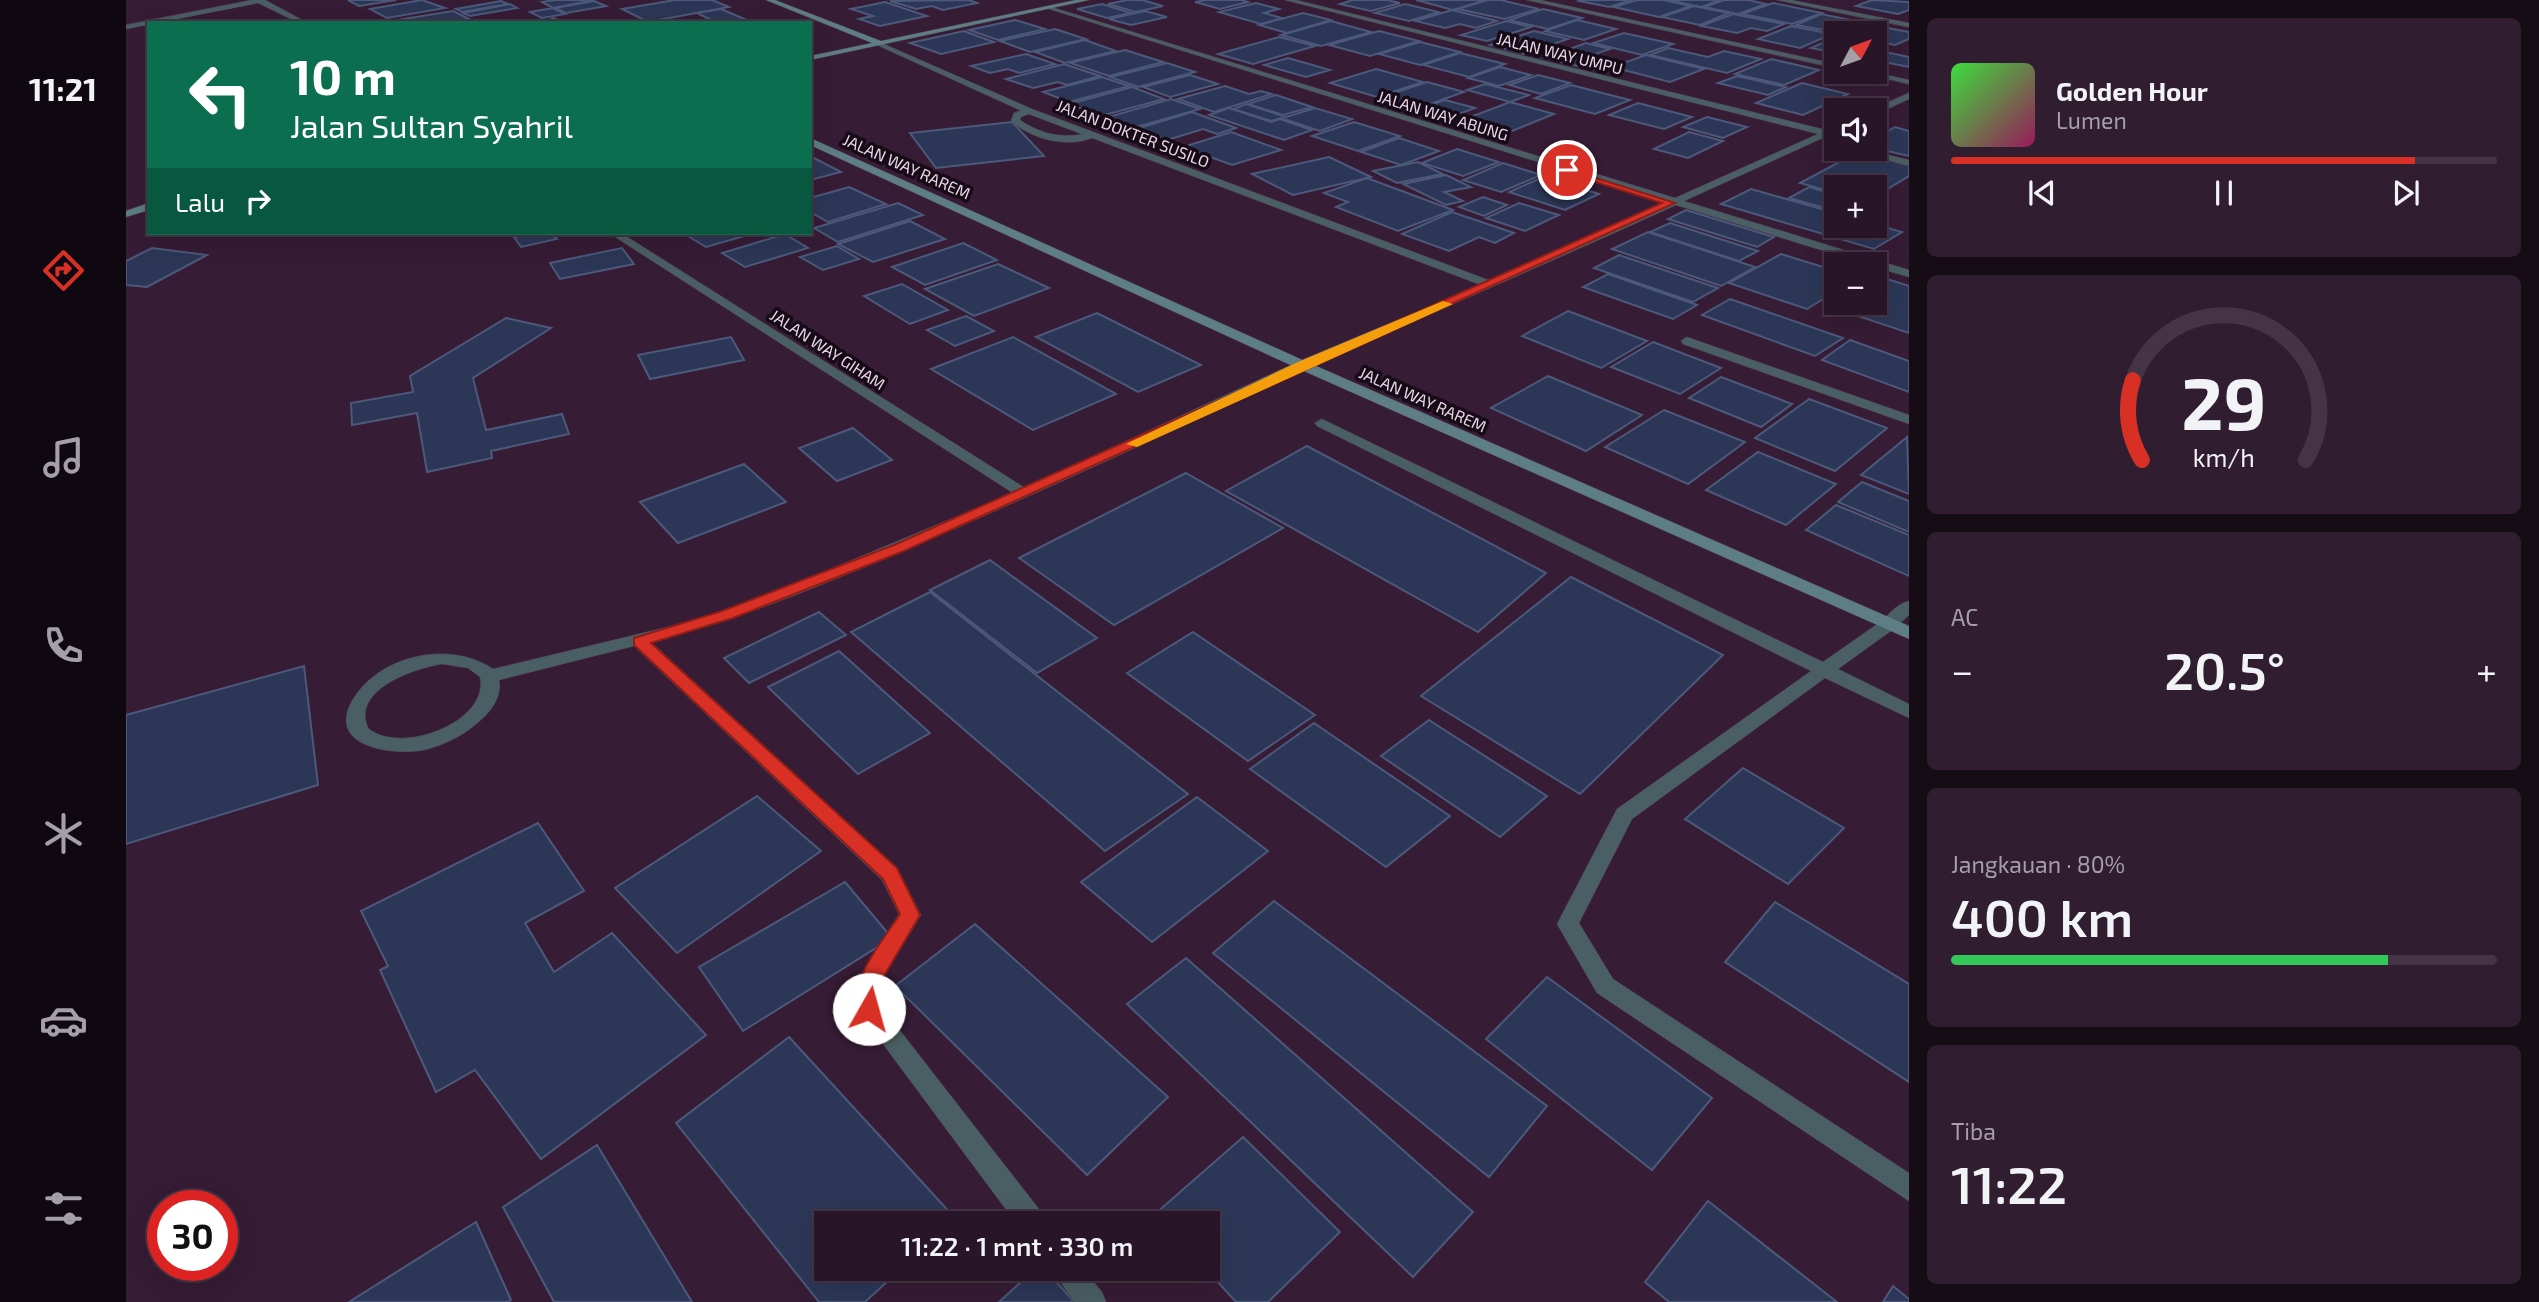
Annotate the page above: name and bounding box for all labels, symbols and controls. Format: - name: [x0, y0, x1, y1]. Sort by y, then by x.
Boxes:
- north arrow: [1824, 21, 1886, 84]
- map controls: [1824, 21, 1887, 315]
- street label: JALAN WAY UMPU: [1495, 28, 1625, 78]
- text: 10 m: [290, 46, 396, 105]
- icon: left: [175, 49, 266, 140]
- text: 11:21: [29, 69, 97, 107]
- text: Golden Hour: [2056, 75, 2208, 106]
- street label: JALAN WAY ABUNG: [1375, 86, 1511, 144]
- street label: JALAN DOKTER SUSILO: [1054, 95, 1212, 171]
- button: sound: [1824, 98, 1887, 161]
- text: Jalan Sultan Syahril: [290, 106, 573, 144]
- text: Lumen: [2056, 106, 2127, 134]
- street label: JALAN WAY RAREM: [841, 129, 973, 203]
- pin: [1537, 140, 1597, 200]
- icon: arrive: [1548, 151, 1586, 189]
- icon: previous: [2023, 174, 2061, 212]
- icon: pause: [2205, 174, 2243, 212]
- icon: next: [2387, 174, 2425, 212]
- button: +: [1824, 175, 1887, 238]
- icon: right: [239, 182, 277, 220]
- text: Lalu: [175, 186, 225, 217]
- icon: directions: [39, 246, 88, 295]
- button: −: [1824, 252, 1887, 315]
- street label: JALAN WAY GIHAM: [767, 305, 889, 393]
- text: 29: [2181, 358, 2267, 446]
- street label: JALAN WAY RAREM: [1357, 362, 1489, 436]
- icon: music: [39, 433, 88, 482]
- text: km/h: [2193, 442, 2255, 472]
- text: AC: [1951, 603, 1978, 631]
- icon: phone: [39, 621, 88, 670]
- text: 20.5°: [2164, 638, 2285, 700]
- text: −: [1951, 647, 1973, 693]
- text: +: [2476, 647, 2497, 693]
- icon: climate: [39, 809, 88, 858]
- text: Jangkauan · 80%: [1951, 850, 2125, 878]
- text: 400 km: [1951, 885, 2133, 947]
- position arrow: [832, 972, 906, 1046]
- icon: car: [39, 996, 88, 1045]
- text: Tiba: [1951, 1117, 1996, 1145]
- text: 11:22: [1951, 1152, 2067, 1214]
- icon: filters: [39, 1184, 88, 1233]
- speed limit sign: 30: [147, 1190, 238, 1281]
- text: 11:22 · 1 mnt · 330 m: [901, 1230, 1133, 1261]

